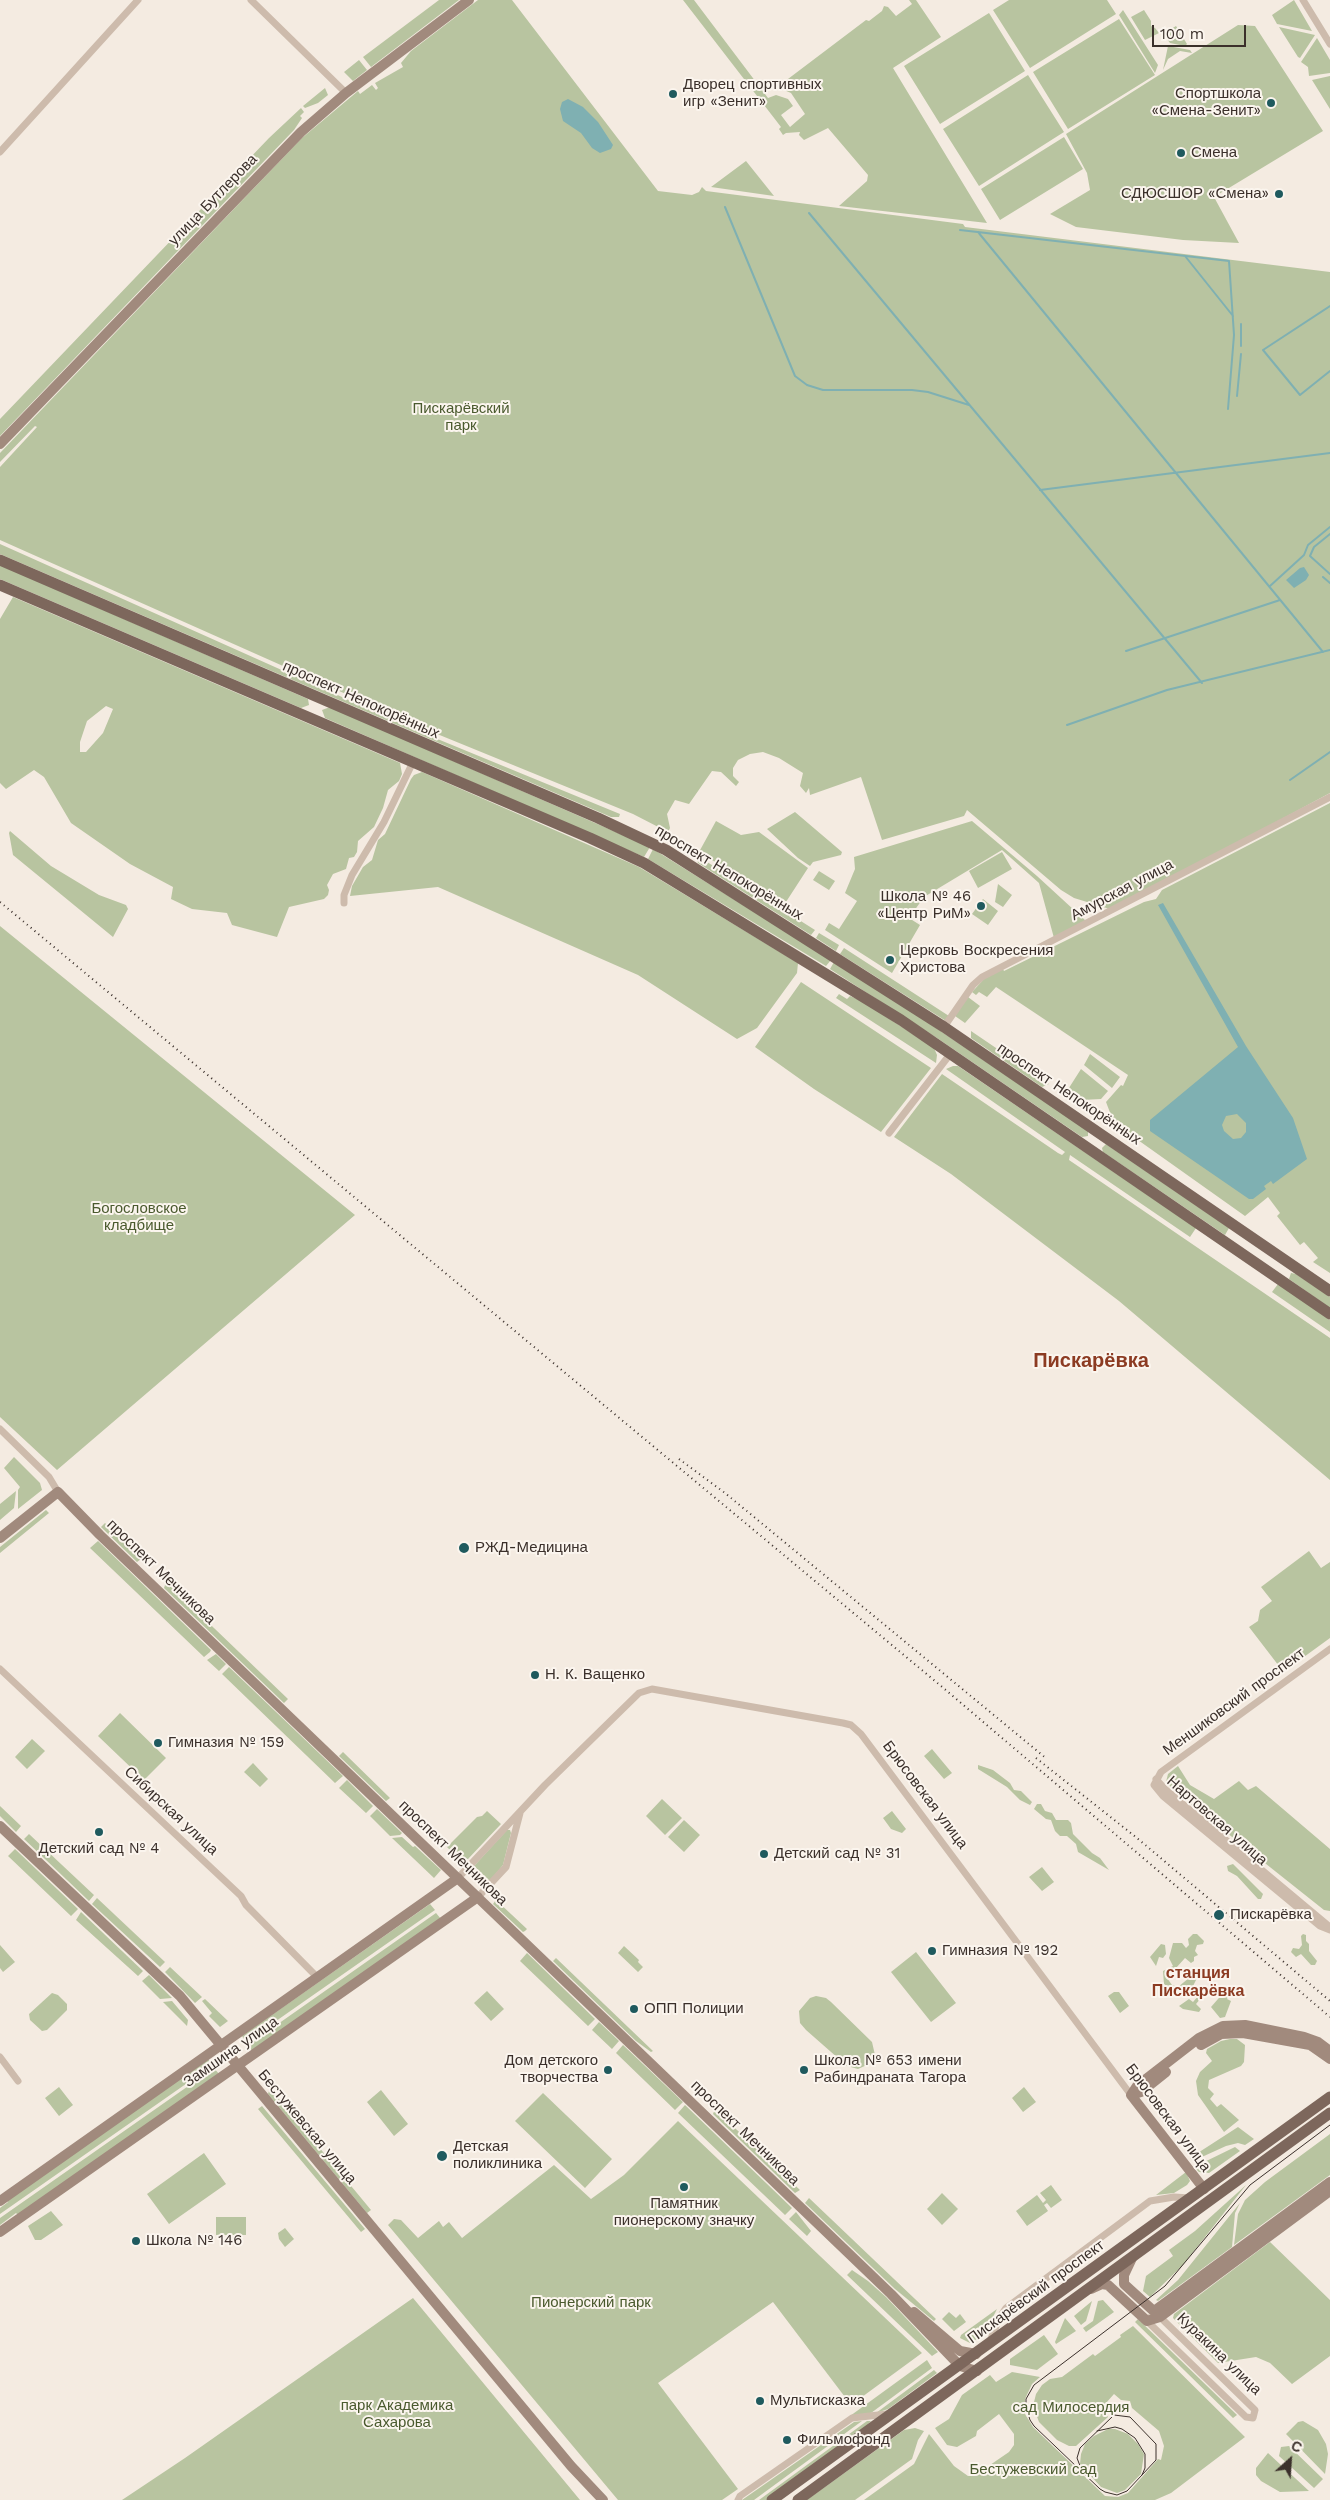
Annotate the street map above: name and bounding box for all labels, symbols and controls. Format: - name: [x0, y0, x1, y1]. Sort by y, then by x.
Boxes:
- scale bar: [1155, 15, 1249, 47]
- text: 100 m: [1160, 25, 1204, 43]
- place label: Дворец спортивных игр «Зенит»: [683, 76, 821, 111]
- place label: Спортшкола «Смена-Зенит»: [1152, 85, 1261, 120]
- marker: Дворец спортивных игр «Зенит»: [667, 88, 679, 100]
- marker: Спортшкола «Смена-Зенит»: [1265, 97, 1277, 109]
- place label: Смена: [1191, 144, 1237, 162]
- marker: Смена: [1175, 147, 1187, 159]
- street label: улица Бутлерова: [165, 151, 261, 249]
- place label: СДЮСШОР «Смена»: [1121, 185, 1269, 203]
- marker: СДЮСШОР «Смена»: [1273, 188, 1285, 200]
- park label: Пискарёвский парк: [412, 400, 510, 435]
- street label: проспект Непокорённых: [280, 657, 442, 743]
- street label: проспект Непокорённых: [652, 822, 806, 924]
- street label: Амурская улица: [1068, 855, 1176, 925]
- place label: Школа № 46 «Центр РиМ»: [877, 888, 971, 923]
- marker: Школа № 46 «Центр РиМ»: [975, 900, 987, 912]
- place label: Церковь Воскресения Христова: [900, 942, 1053, 977]
- marker: Церковь Воскресения Христова: [884, 954, 896, 966]
- street label: проспект Непокорённых: [994, 1039, 1144, 1149]
- park label: Богословское кладбище: [91, 1200, 187, 1235]
- district label: Пискарёвка: [1033, 1349, 1149, 1373]
- street label: проспект Мечникова: [103, 1516, 219, 1628]
- place label: РЖД-Медицина: [475, 1539, 588, 1557]
- marker: РЖД-Медицина: [457, 1541, 471, 1555]
- street label: Меншиковский проспект: [1160, 1644, 1308, 1760]
- place label: Н. К. Ващенко: [545, 1666, 645, 1684]
- marker: Н. К. Ващенко: [529, 1669, 541, 1681]
- place label: Гимназия № 159: [168, 1734, 284, 1752]
- marker: Гимназия № 159: [152, 1737, 164, 1749]
- street label: Брюсовская улица: [879, 1737, 971, 1853]
- street label: Сибирская улица: [120, 1763, 222, 1859]
- street label: Нартовская улица: [1163, 1772, 1271, 1870]
- street label: проспект Мечникова: [395, 1797, 511, 1909]
- marker: Детский сад № 4: [93, 1826, 105, 1838]
- place label: Детский сад № 4: [38, 1840, 160, 1858]
- place label: Детский сад № 31: [774, 1845, 900, 1863]
- marker: Детский сад № 31: [758, 1848, 770, 1860]
- place label: Пискарёвка: [1230, 1906, 1312, 1924]
- marker: Пискарёвка: [1212, 1908, 1226, 1922]
- place label: Гимназия № 192: [942, 1942, 1058, 1960]
- marker: Гимназия № 192: [926, 1945, 938, 1957]
- district label: станция Пискарёвка: [1152, 1963, 1244, 2001]
- place label: ОПП Полиции: [644, 2000, 744, 2018]
- marker: ОПП Полиции: [628, 2003, 640, 2015]
- street label: Замшина улица: [180, 2013, 282, 2091]
- place label: Дом детского творчества: [505, 2052, 598, 2087]
- place label: Школа № 653 имени Рабиндраната Тагора: [814, 2052, 966, 2087]
- street label: Брюсовская улица: [1122, 2060, 1214, 2176]
- marker: Дом детского творчества: [602, 2064, 614, 2076]
- marker: Школа № 653 имени Рабиндраната Тагора: [798, 2064, 810, 2076]
- street label: Бестужевская улица: [254, 2066, 360, 2188]
- street label: проспект Мечникова: [687, 2077, 803, 2189]
- place label: Детская поликлиника: [453, 2138, 542, 2173]
- marker: Детская поликлиника: [435, 2149, 449, 2163]
- marker: Памятник пионерскому значку: [678, 2181, 690, 2193]
- place label: Памятник пионерскому значку: [614, 2195, 754, 2230]
- place label: Школа № 146: [146, 2232, 242, 2250]
- marker: Школа № 146: [130, 2235, 142, 2247]
- street label: Пискарёвский проспект: [964, 2236, 1108, 2348]
- park label: Пионерский парк: [531, 2294, 651, 2312]
- street label: Куракина улица: [1173, 2309, 1265, 2399]
- place label: Мультисказка: [770, 2392, 865, 2410]
- marker: Мультисказка: [754, 2395, 766, 2407]
- park label: парк Академика Сахарова: [341, 2397, 453, 2432]
- park label: сад Милосердия: [1013, 2399, 1129, 2417]
- place label: Фильмофонд: [797, 2431, 890, 2449]
- marker: Фильмофонд: [781, 2434, 793, 2446]
- north arrow: [1265, 2435, 1315, 2485]
- text: С: [1289, 2437, 1305, 2456]
- park label: Бестужевский сад: [969, 2461, 1097, 2479]

